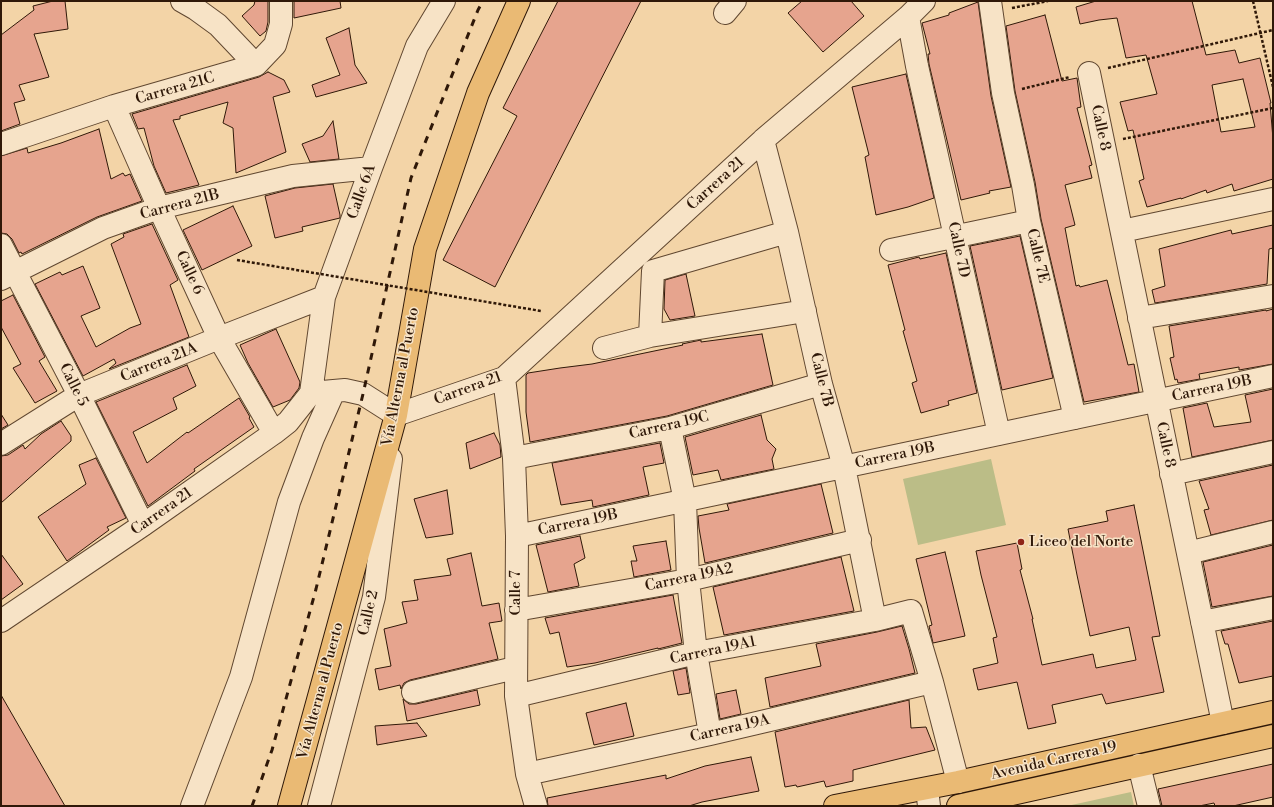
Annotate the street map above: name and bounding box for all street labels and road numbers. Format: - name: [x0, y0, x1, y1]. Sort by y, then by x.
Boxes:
- street label: Carrera 21C: [133, 69, 217, 109]
- street label: Calle 8: [1086, 103, 1114, 153]
- street label: Carrera 21: [684, 154, 748, 214]
- street label: Calle 6A: [344, 162, 380, 222]
- street label: Carrera 21B: [138, 186, 222, 224]
- street label: Calle 7D: [943, 220, 973, 280]
- street label: Calle 7E: [1022, 227, 1052, 285]
- street label: Calle 6: [171, 248, 207, 298]
- street label: Vía Alterna al Puerto: [379, 306, 423, 448]
- street label: Carrera 21A: [118, 339, 200, 387]
- street label: Calle 7B: [806, 351, 836, 409]
- street label: Calle 5: [55, 361, 91, 409]
- street label: Carrera 21: [432, 368, 504, 410]
- street label: Carrera 19B: [1170, 372, 1254, 406]
- street label: Carrera 19C: [627, 408, 711, 444]
- street label: Calle 8: [1151, 420, 1179, 470]
- street label: Carrera 19B: [853, 439, 937, 473]
- street label: Carrera 21: [128, 484, 196, 540]
- street label: Carrera 19B: [536, 506, 620, 540]
- street label: Carrera 19A2: [643, 560, 735, 596]
- street label: Calle 7: [507, 571, 525, 615]
- street label: Calle 2: [355, 589, 383, 637]
- street label: Vía Alterna al Puerto: [294, 620, 348, 762]
- street label: Carrera 19A1: [668, 633, 758, 669]
- street label: Carrera 19A: [689, 711, 771, 747]
- street label: Avenida Carrera 19: [990, 738, 1118, 784]

